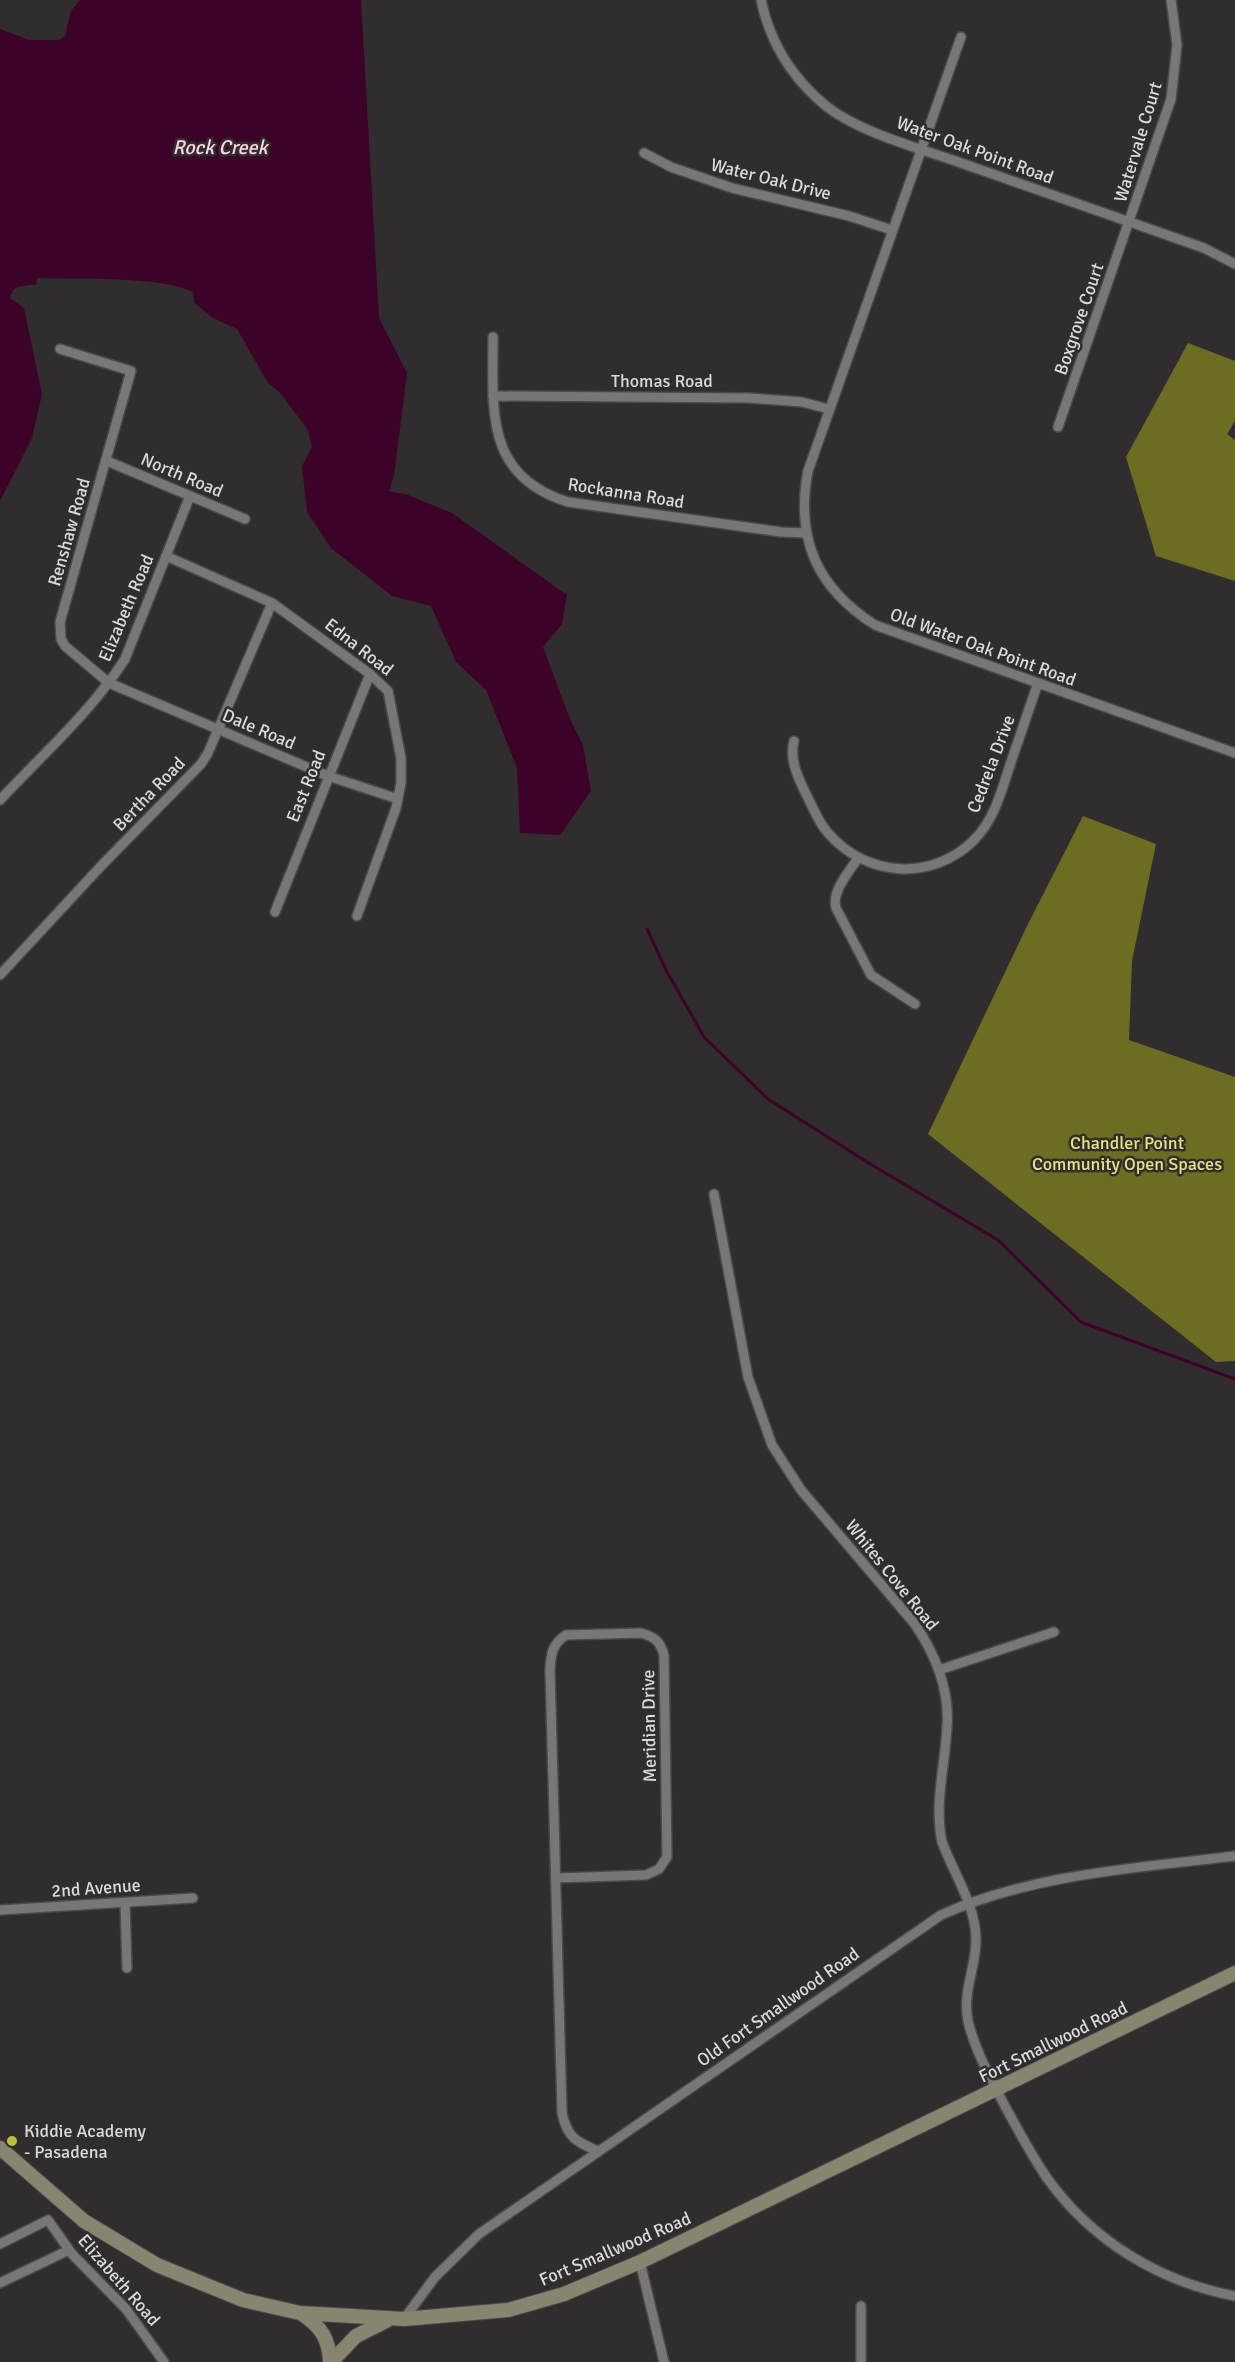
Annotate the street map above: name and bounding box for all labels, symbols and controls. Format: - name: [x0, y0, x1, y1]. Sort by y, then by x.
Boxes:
- street label: Watervale Court: [1109, 79, 1167, 205]
- street label: Water Oak Point Road: [893, 111, 1057, 189]
- water label: Rock Creek: [172, 135, 270, 160]
- street label: Water Oak Drive: [709, 153, 833, 205]
- street label: Boxgrove Court: [1050, 260, 1108, 378]
- street label: Thomas Road: [611, 370, 713, 392]
- street label: North Road: [138, 448, 226, 502]
- street label: Rockanna Road: [566, 473, 686, 513]
- street label: Renshaw Road: [43, 475, 95, 589]
- street label: Elizabeth Road: [93, 551, 159, 665]
- street label: Old Water Oak Point Road: [887, 603, 1079, 691]
- street label: Edna Road: [320, 613, 398, 681]
- street label: Dale Road: [219, 704, 299, 754]
- street label: Cedrela Drive: [962, 712, 1020, 816]
- street label: East Road: [282, 747, 330, 825]
- street label: Bertha Road: [108, 752, 190, 836]
- park label: Chandler Point Community Open Spaces: [1032, 1132, 1222, 1175]
- street label: Whites Cove Road: [841, 1515, 943, 1635]
- street label: Meridian Drive: [637, 1669, 661, 1783]
- street label: 2nd Avenue: [51, 1874, 141, 1902]
- street label: Old Fort Smallwood Road: [693, 1943, 863, 2071]
- street label: Fort Smallwood Road: [975, 1996, 1131, 2088]
- place label: Kiddie Academy - Pasadena: [24, 2120, 146, 2163]
- marker: Kiddie Academy - Pasadena: [5, 2134, 19, 2148]
- street label: Fort Smallwood Road: [536, 2207, 694, 2291]
- street label: Elizabeth Road: [73, 2230, 165, 2330]

